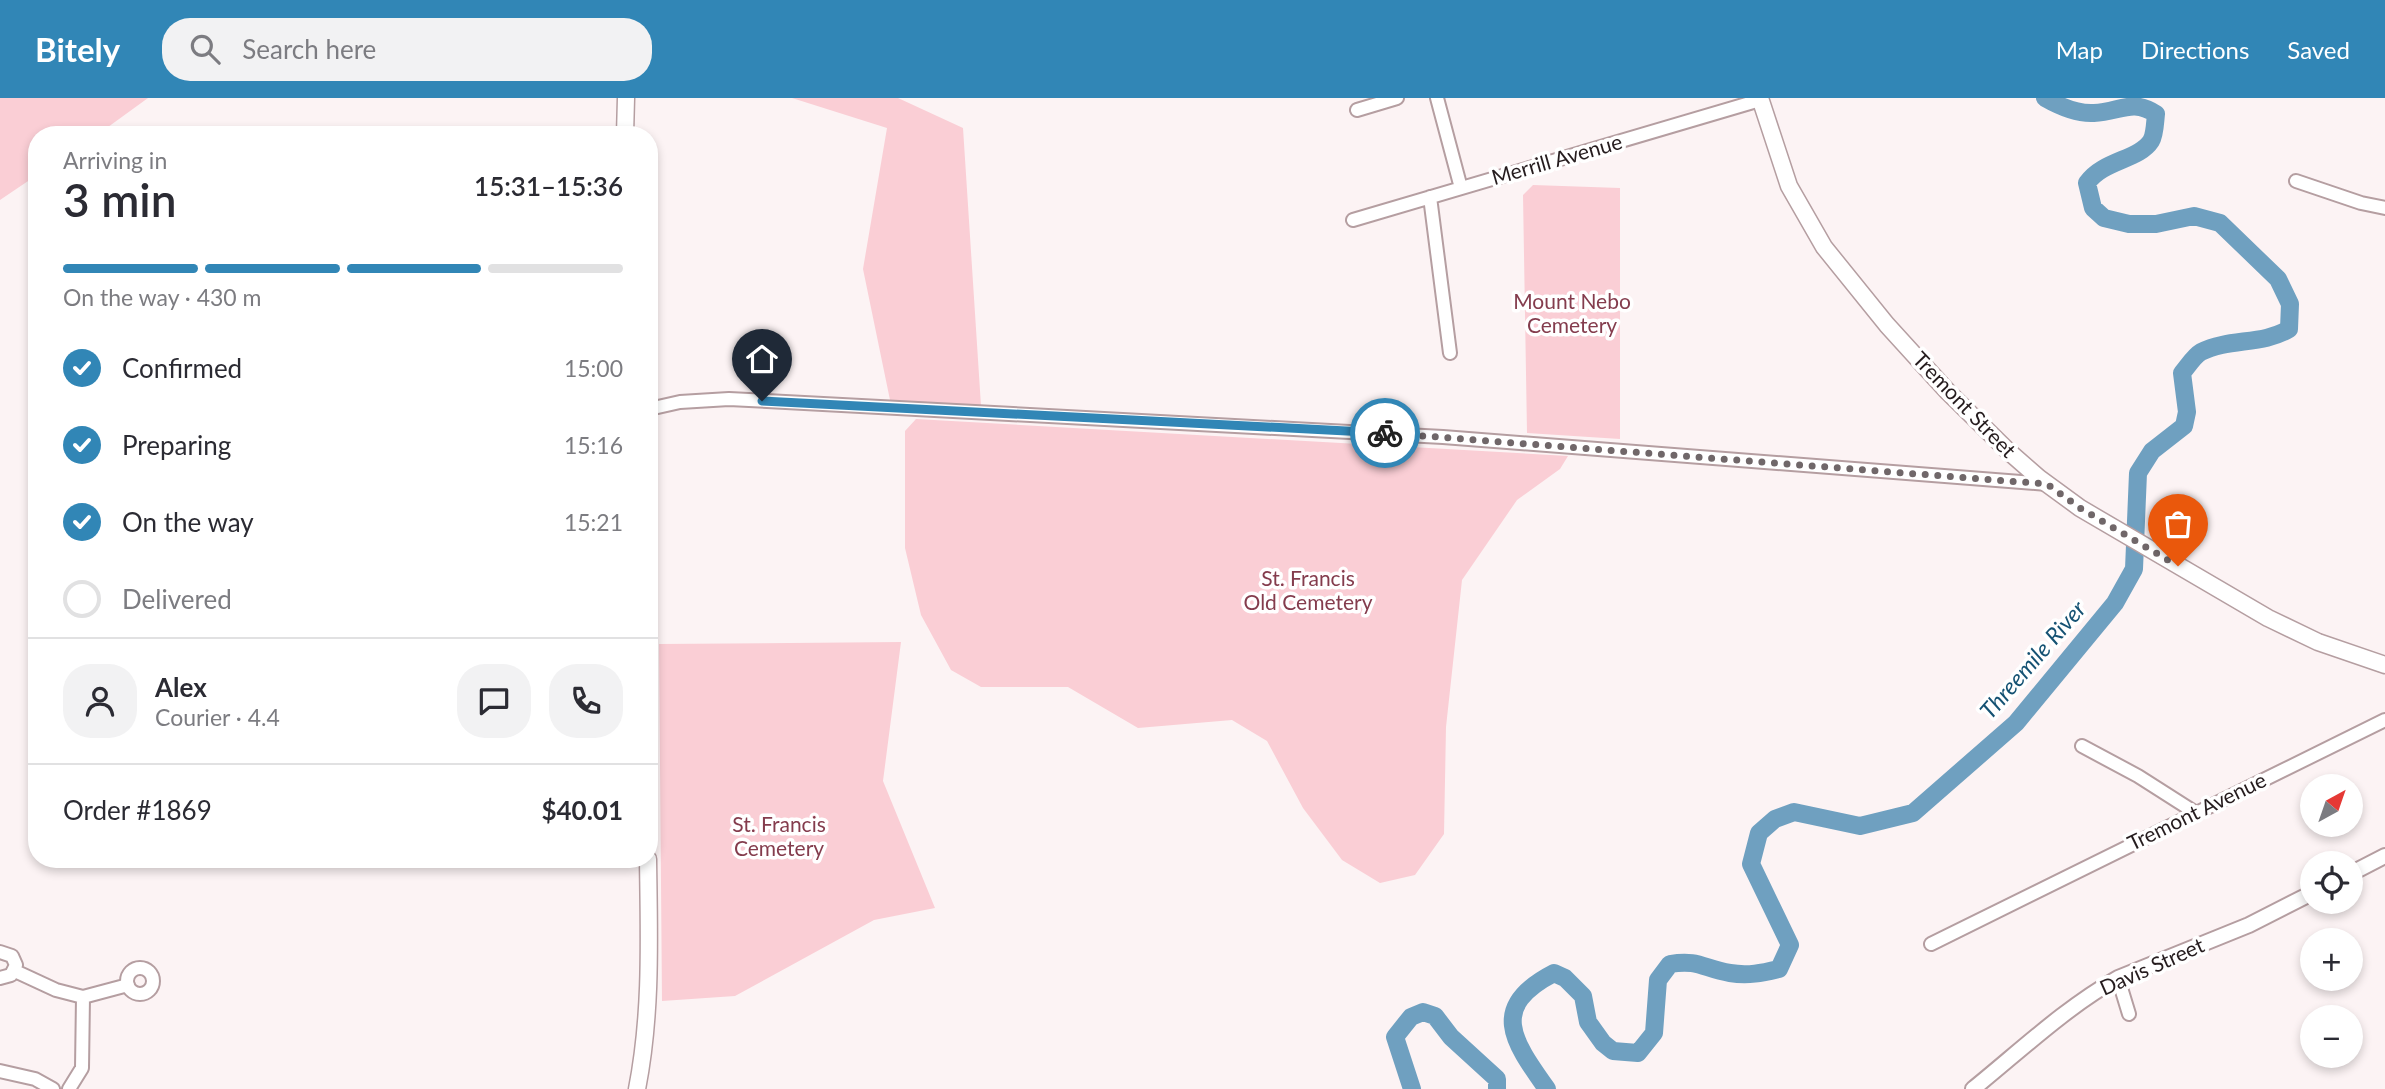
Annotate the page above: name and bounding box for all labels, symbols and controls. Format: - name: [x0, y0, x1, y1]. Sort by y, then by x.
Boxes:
- search box: [162, 18, 652, 81]
- text: Bitely: [35, 29, 120, 69]
- icon: search: [186, 30, 224, 68]
- text: Search here: [242, 33, 376, 65]
- text: Map: [2056, 35, 2103, 64]
- text: Directions: [2141, 35, 2249, 64]
- text: Saved: [2287, 35, 2350, 64]
- street label: Merrill Avenue: [1488, 128, 1625, 189]
- text: Arriving in: [63, 146, 167, 174]
- text: 15:31–15:36: [474, 170, 623, 202]
- text: 3 min: [63, 172, 177, 227]
- text: On the way · 430 m: [63, 283, 262, 311]
- park label: Mount Nebo Cemetery: [1513, 288, 1631, 337]
- pin: [732, 329, 792, 401]
- icon: home: [743, 340, 781, 378]
- street label: Tremont Street: [1908, 346, 2022, 462]
- icon: check: [63, 349, 101, 387]
- text: Confirmed: [122, 352, 242, 384]
- text: 15:00: [564, 354, 623, 382]
- courier: [1350, 398, 1420, 468]
- icon: bike: [1366, 414, 1404, 452]
- icon: check: [63, 426, 101, 464]
- text: Preparing: [122, 429, 231, 461]
- text: 15:16: [564, 431, 623, 459]
- pin: [2148, 494, 2208, 566]
- icon: check: [63, 503, 101, 541]
- icon: bag: [2159, 505, 2197, 543]
- text: On the way: [122, 506, 254, 538]
- text: 15:21: [564, 508, 623, 536]
- park label: St. Francis Old Cemetery: [1244, 565, 1373, 614]
- text: Delivered: [122, 583, 232, 615]
- water label: Threemile River: [1973, 594, 2092, 724]
- button: person: [63, 664, 137, 738]
- button: chat: [457, 664, 531, 738]
- button: phone: [549, 664, 623, 738]
- text: Alex: [155, 671, 207, 703]
- text: Courier · 4.4: [155, 703, 280, 731]
- street label: Tremont Avenue: [2123, 766, 2270, 855]
- north arrow: [2300, 774, 2362, 836]
- map controls: [2300, 774, 2363, 1068]
- text: Order #1869: [63, 794, 212, 826]
- text: $40.01: [541, 794, 623, 826]
- park label: St. Francis Cemetery: [732, 811, 826, 860]
- button: locate: [2300, 851, 2363, 914]
- button: +: [2300, 928, 2363, 991]
- street label: Davis Street: [2095, 931, 2208, 1000]
- button: −: [2300, 1005, 2363, 1068]

